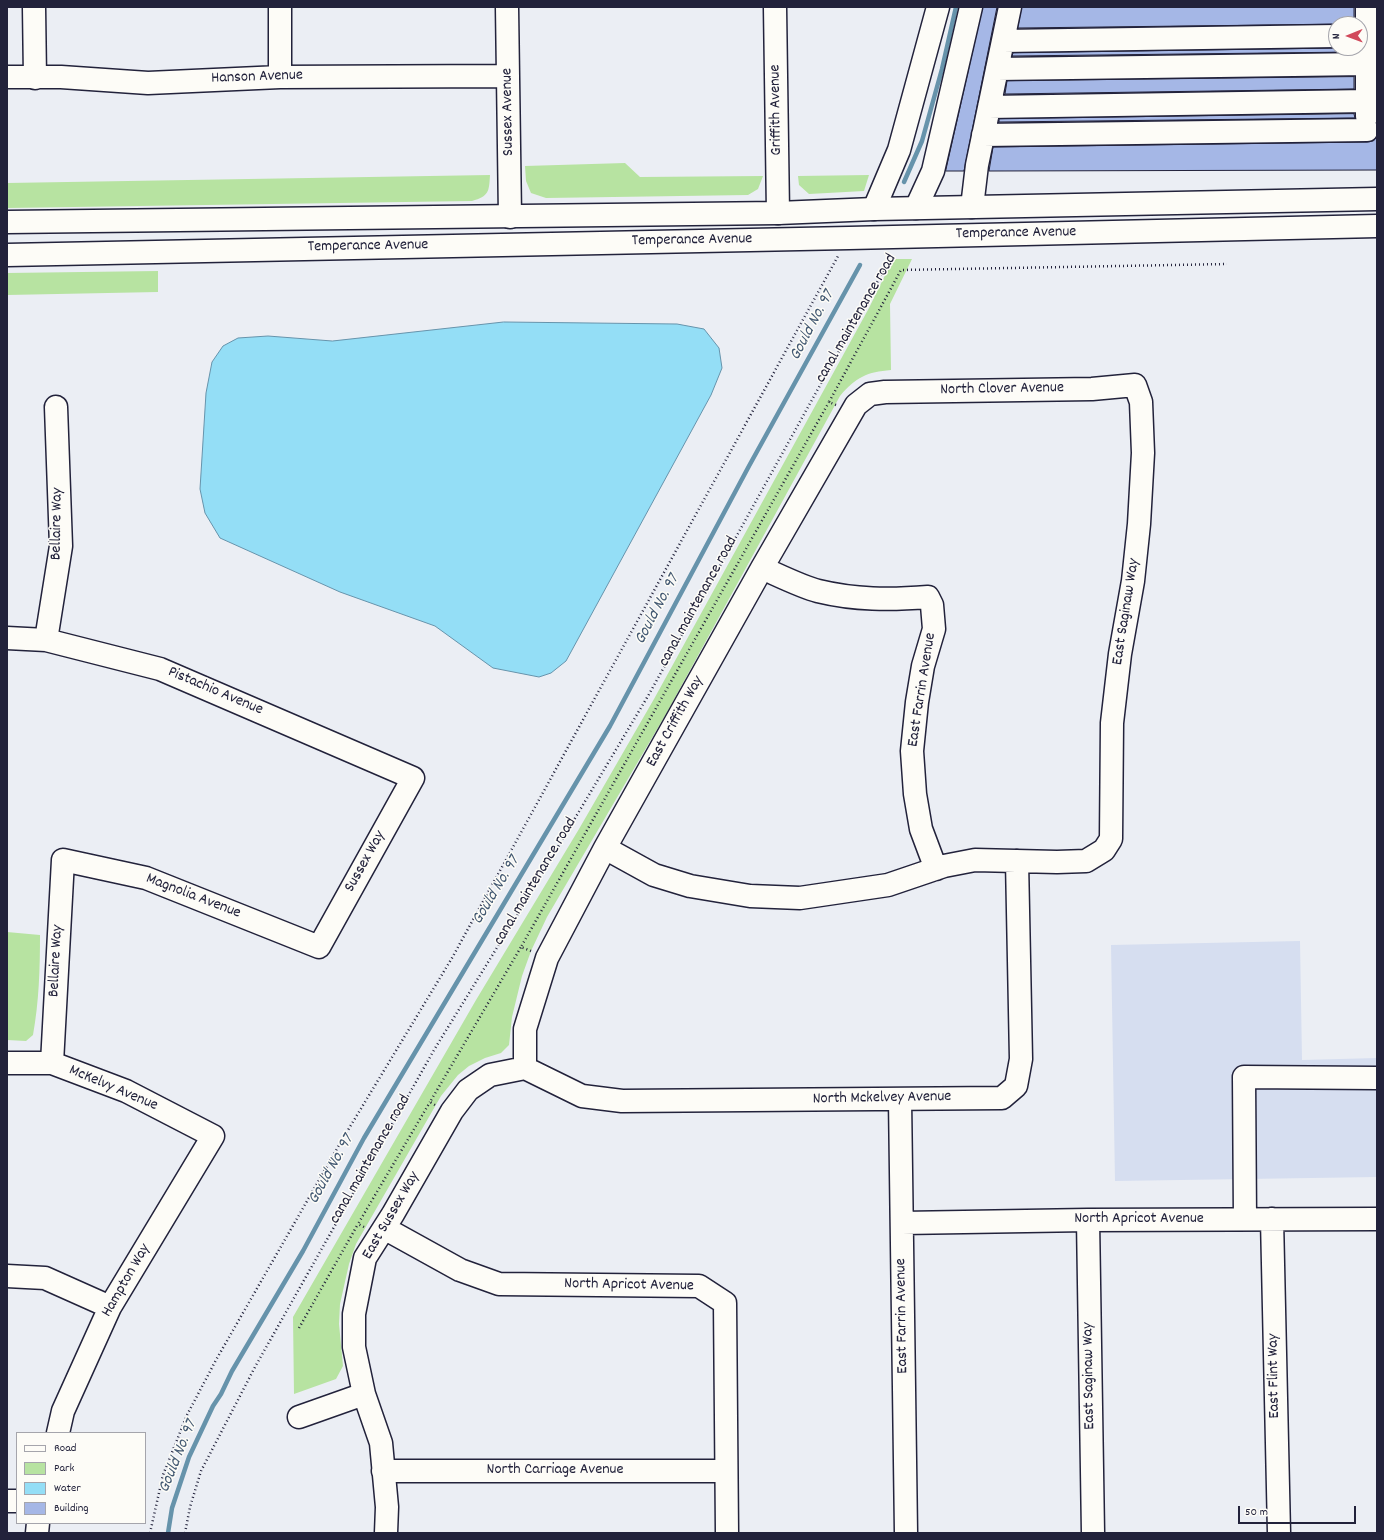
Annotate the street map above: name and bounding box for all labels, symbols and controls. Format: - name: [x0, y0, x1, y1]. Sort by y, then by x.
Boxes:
- north arrow: [1328, 16, 1368, 56]
- text: N: [1329, 33, 1345, 39]
- street label: Griffith Avenue: [767, 64, 787, 156]
- street label: Hanson Avenue: [211, 67, 303, 89]
- street label: Sussex Avenue: [499, 68, 519, 156]
- street label: Temperance Avenue: [956, 223, 1076, 245]
- street label: Temperance Avenue: [632, 230, 752, 252]
- street label: Temperance Avenue: [308, 236, 428, 258]
- street label: canal maintenance road: [812, 251, 902, 387]
- water label: Gould No. 97: [786, 287, 840, 365]
- street label: North Clover Avenue: [940, 379, 1064, 401]
- street label: Bellaire Way: [48, 488, 68, 560]
- street label: canal maintenance road: [655, 534, 743, 670]
- street label: East Saginaw Way: [1109, 557, 1145, 667]
- water label: Gould No. 97: [631, 571, 685, 649]
- street label: East Farrin Avenue: [904, 632, 942, 748]
- street label: Pistachio Avenue: [164, 663, 266, 721]
- street label: East Criffith Way: [643, 673, 709, 771]
- street label: canal maintenance road: [490, 815, 582, 949]
- street label: Sussex Way: [341, 828, 391, 896]
- water label: Gould No. 97: [469, 853, 525, 929]
- street label: Magnolia Avenue: [143, 870, 243, 924]
- street label: Bellaire Way: [46, 924, 68, 998]
- street label: McKelvy Avenue: [66, 1062, 160, 1116]
- street label: North Mckelvey Avenue: [812, 1088, 952, 1110]
- street label: canal maintenance road: [326, 1092, 416, 1228]
- water label: Gould No. 97: [305, 1132, 359, 1208]
- street label: East Sussex Way: [359, 1169, 425, 1263]
- street label: North Apricot Avenue: [1074, 1210, 1204, 1230]
- street label: Hampton Way: [98, 1241, 156, 1321]
- street label: East Farrin Avenue: [892, 1258, 914, 1374]
- street label: North Apricot Avenue: [564, 1275, 694, 1297]
- street label: East Saginaw Way: [1079, 1322, 1101, 1430]
- street label: East Flint Way: [1265, 1333, 1285, 1419]
- water label: Gould No. 97: [155, 1418, 203, 1496]
- legend: [16, 1432, 146, 1524]
- text: Road: [54, 1440, 76, 1457]
- text: Park: [54, 1460, 74, 1477]
- street label: North Carriage Avenue: [486, 1461, 624, 1481]
- text: Water: [54, 1480, 81, 1497]
- scale bar: [1240, 1498, 1358, 1524]
- text: Building: [54, 1500, 89, 1517]
- text: 50 m: [1245, 1504, 1268, 1521]

